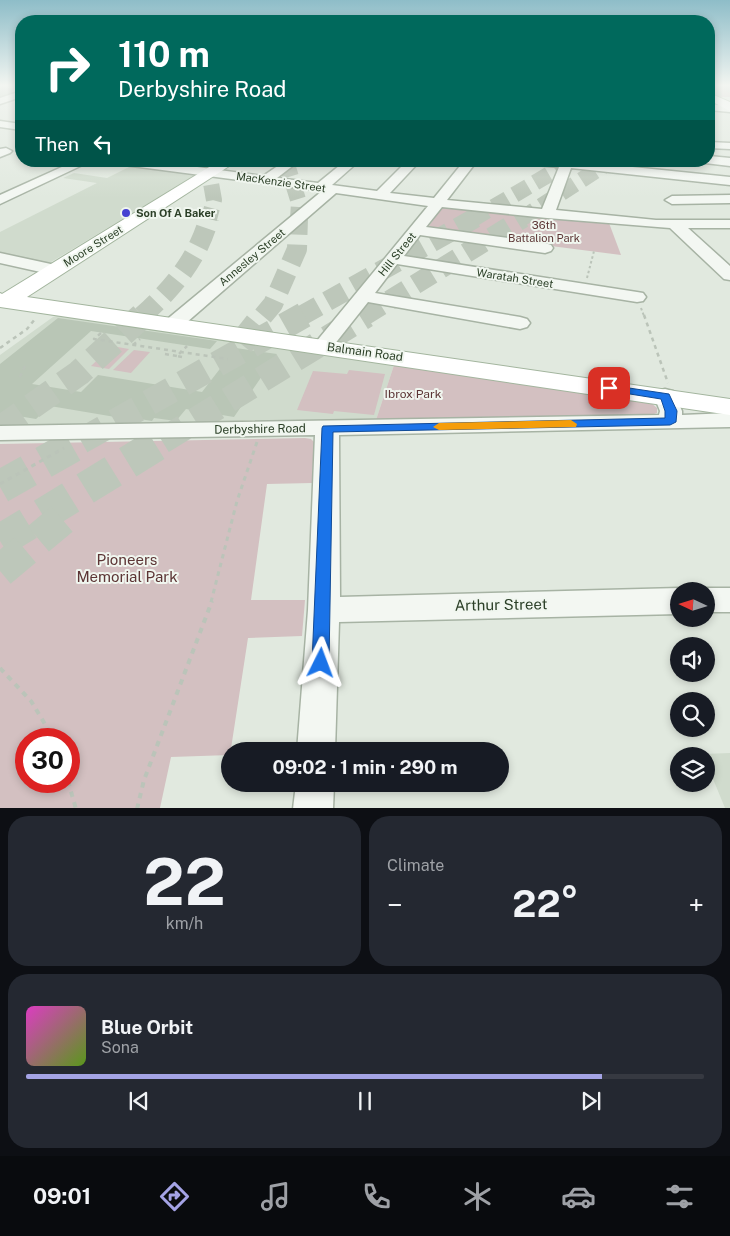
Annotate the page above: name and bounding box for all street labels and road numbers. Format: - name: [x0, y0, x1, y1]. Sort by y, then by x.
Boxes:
- street label: MacKenzie Street: [235, 170, 327, 194]
- street label: Moore Street: [61, 223, 125, 269]
- street label: Annesley Street: [217, 226, 287, 288]
- street label: Hill Street: [376, 230, 418, 278]
- street label: Waratah Street: [476, 266, 554, 290]
- street label: Balmain Road: [326, 340, 404, 364]
- street label: Derbyshire Road: [214, 421, 306, 437]
- street label: Arthur Street: [454, 595, 548, 614]

